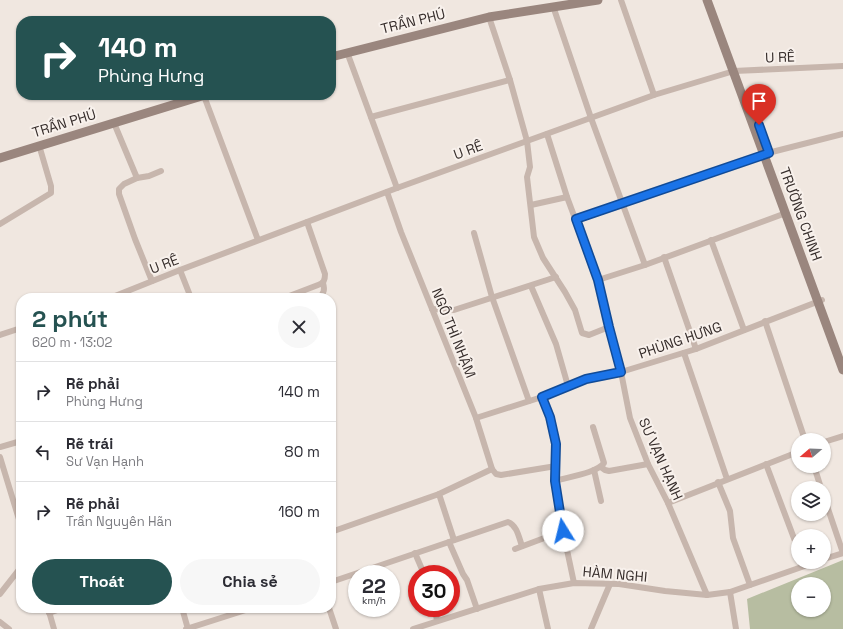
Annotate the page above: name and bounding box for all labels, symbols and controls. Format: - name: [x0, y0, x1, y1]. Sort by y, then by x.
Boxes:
- street label: TRẦN PHÚ: [379, 4, 447, 38]
- text: 140 m: [98, 29, 178, 65]
- icon: right: [32, 32, 84, 84]
- street label: U RÊ: [765, 47, 795, 67]
- text: Phùng Hưng: [98, 64, 204, 87]
- pin: [742, 84, 776, 125]
- icon: arrive: [748, 90, 770, 112]
- street label: TRẦN PHÚ: [30, 105, 98, 141]
- street label: U RÊ: [451, 136, 485, 164]
- street label: TRƯỜNG CHINH: [776, 165, 826, 263]
- street label: U RÊ: [147, 250, 181, 278]
- street label: NGÔ THÌ NHẬM: [428, 286, 480, 380]
- text: 2 phút: [32, 303, 108, 334]
- button: close: [278, 306, 320, 348]
- street label: PHÙNG HƯNG: [636, 317, 724, 363]
- text: 620 m · 13:02: [32, 334, 112, 351]
- text: Rẽ phải: [66, 374, 119, 393]
- icon: right: [32, 381, 54, 403]
- text: 140 m: [278, 382, 320, 401]
- text: Phùng Hưng: [66, 393, 143, 410]
- street label: SƯ VẠN HẠNH: [635, 415, 687, 503]
- north arrow: [791, 433, 831, 473]
- map controls: [791, 433, 831, 617]
- text: Rẽ trái: [66, 434, 113, 453]
- icon: left: [32, 441, 54, 463]
- text: 80 m: [284, 442, 320, 461]
- text: Sư Vạn Hạnh: [66, 453, 144, 470]
- button: layers: [791, 481, 831, 521]
- text: Rẽ phải: [66, 494, 119, 513]
- icon: right: [32, 501, 54, 523]
- text: 160 m: [278, 502, 320, 521]
- position arrow: [542, 510, 584, 552]
- text: Trần Nguyên Hãn: [66, 513, 172, 530]
- button: +: [791, 529, 831, 569]
- button: Thoát: [32, 559, 172, 605]
- button: Chia sẻ: [180, 559, 320, 605]
- street label: HÀM NGHI: [582, 562, 648, 586]
- speed limit sign: 30: [408, 565, 460, 617]
- text: 22: [362, 573, 386, 599]
- button: −: [791, 577, 831, 617]
- text: km/h: [362, 594, 386, 607]

